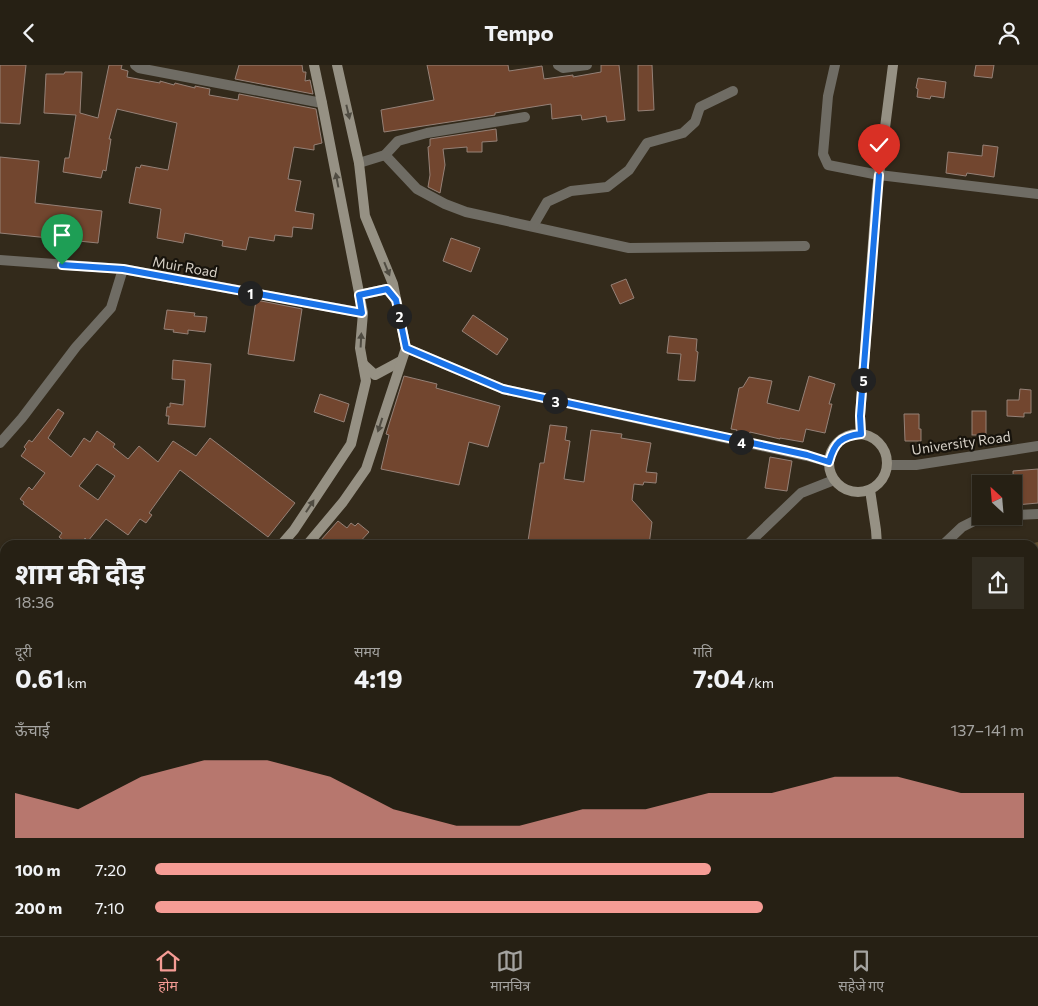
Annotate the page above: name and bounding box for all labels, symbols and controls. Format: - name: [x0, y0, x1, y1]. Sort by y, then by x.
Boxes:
- icon: back: [15, 19, 43, 47]
- text: Tempo: [484, 19, 554, 46]
- icon: person: [995, 19, 1023, 47]
- one-way arrow: [344, 105, 352, 120]
- pin: [858, 124, 900, 175]
- icon: check: [865, 131, 893, 159]
- one-way arrow: [333, 172, 341, 188]
- pin: [41, 214, 83, 265]
- icon: arrive: [48, 221, 76, 249]
- street label: Muir Road: [151, 252, 219, 281]
- one-way arrow: [383, 262, 391, 277]
- pin: 1: [238, 281, 262, 305]
- text: 1: [247, 285, 254, 302]
- pin: 2: [386, 303, 412, 329]
- text: 2: [396, 308, 403, 325]
- one-way arrow: [357, 332, 365, 348]
- pin: 5: [850, 367, 876, 393]
- text: 5: [859, 372, 868, 389]
- pin: 3: [542, 389, 568, 413]
- text: 3: [551, 393, 560, 410]
- one-way arrow: [376, 418, 384, 433]
- street label: University Road: [910, 427, 1012, 458]
- pin: 4: [728, 429, 754, 455]
- text: 4: [737, 434, 746, 451]
- north arrow: [972, 475, 1022, 525]
- map controls: [972, 475, 1022, 525]
- one-way arrow: [305, 499, 314, 513]
- text: शाम की दौड़: [15, 556, 145, 590]
- button: share: [972, 557, 1024, 609]
- text: 18:36: [15, 592, 54, 611]
- text: दूरी: [15, 643, 32, 660]
- text: समय: [354, 643, 380, 660]
- text: गति: [693, 643, 713, 660]
- text: 0.61: [15, 663, 64, 693]
- text: 4:19: [354, 663, 403, 693]
- text: 7:04: [693, 663, 745, 693]
- text: km: [64, 674, 87, 691]
- text: /km: [745, 674, 774, 691]
- text: ऊँचाई: [15, 720, 50, 739]
- text: 137–141 m: [950, 720, 1024, 739]
- text: 100 m: [15, 860, 61, 879]
- text: 7:20: [95, 860, 127, 879]
- text: 200 m: [15, 898, 62, 917]
- text: 7:10: [95, 898, 125, 917]
- tab: होम: [154, 947, 182, 997]
- tab: मानचित्र: [490, 947, 530, 997]
- tab: सहेजे गए: [838, 947, 884, 997]

